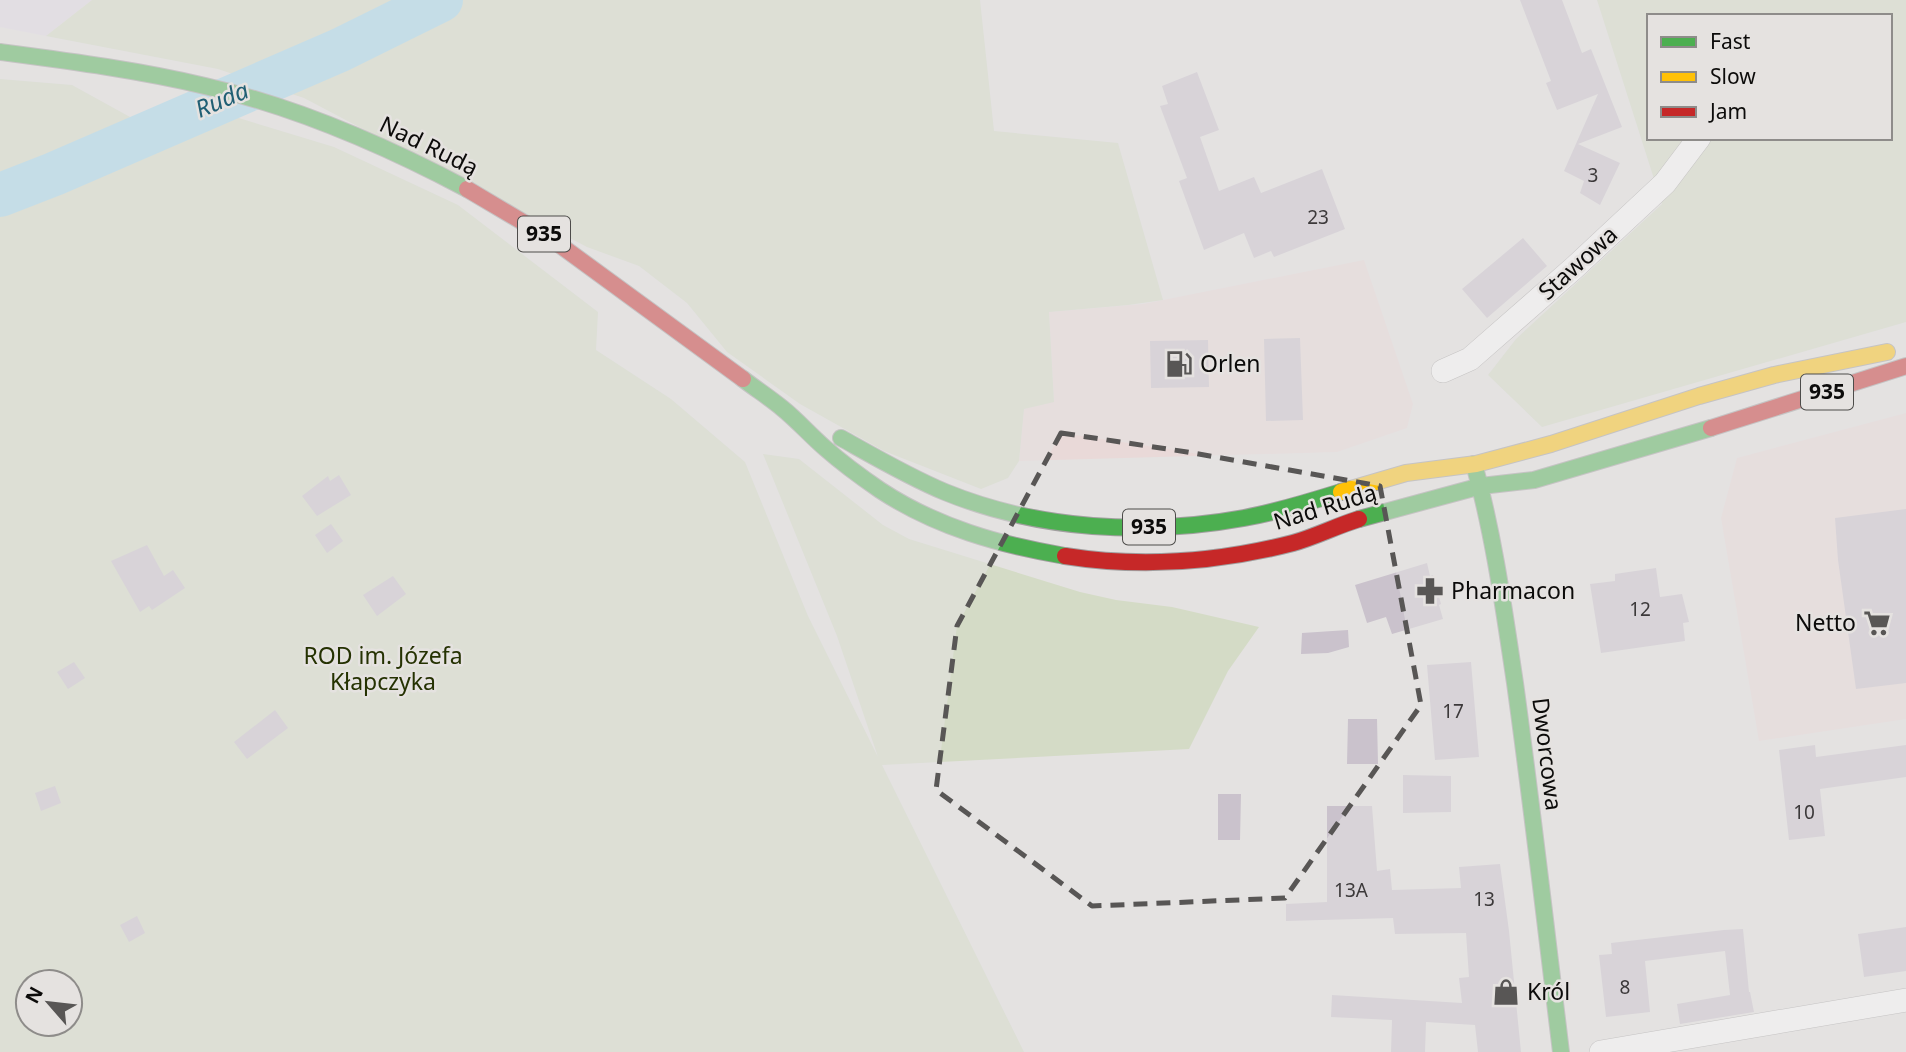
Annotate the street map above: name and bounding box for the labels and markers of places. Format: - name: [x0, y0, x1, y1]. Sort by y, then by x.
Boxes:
- place label: Orlen: [1200, 347, 1261, 379]
- fuel station icon: Orlen: [1164, 349, 1194, 379]
- place label: Pharmacon: [1451, 574, 1575, 606]
- pharmacy icon: Pharmacon: [1415, 576, 1445, 606]
- place label: Netto: [1795, 606, 1856, 638]
- supermarket icon: Netto: [1862, 608, 1892, 638]
- place label: Król: [1527, 975, 1570, 1007]
- shop icon: Król: [1491, 977, 1521, 1007]

